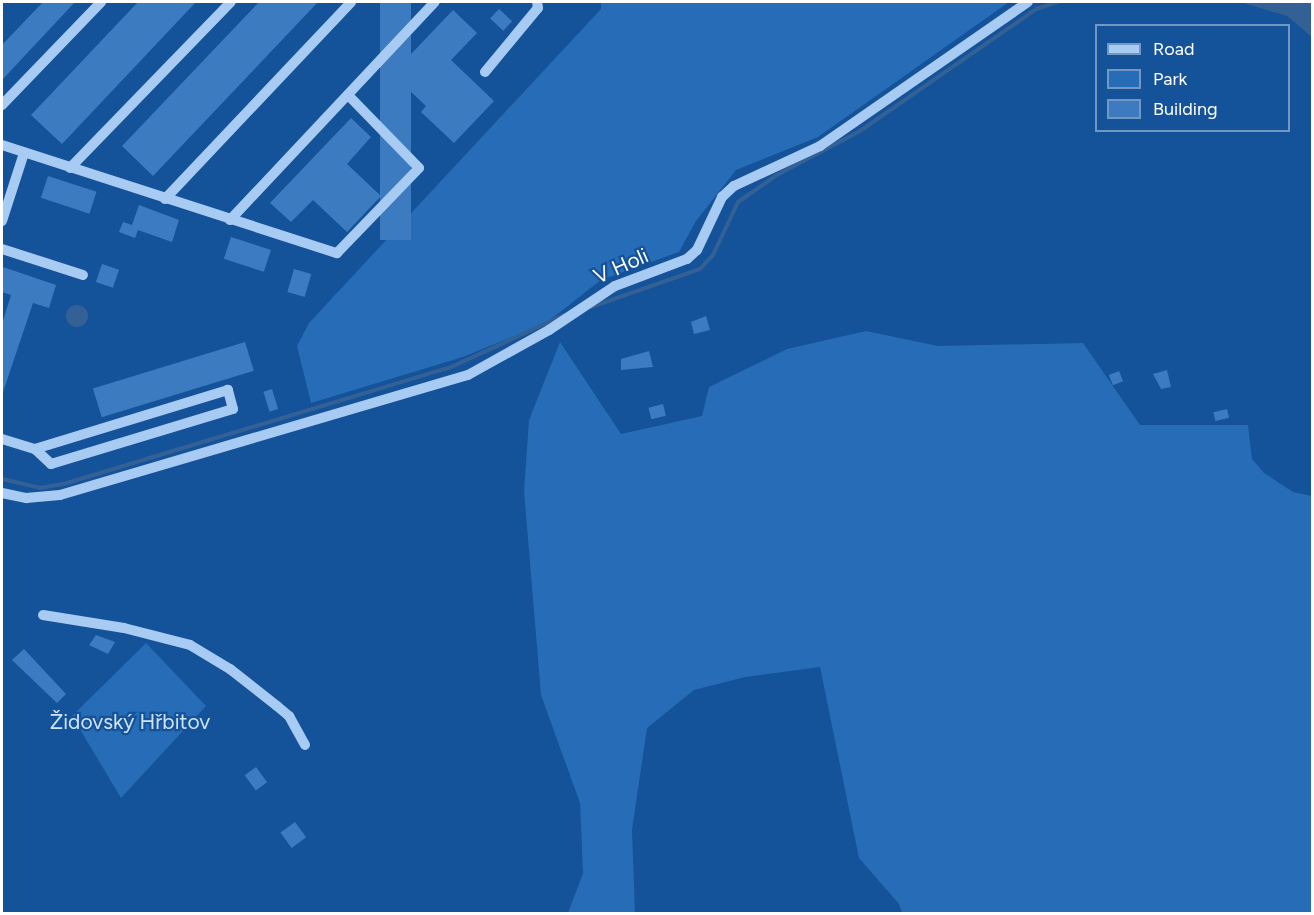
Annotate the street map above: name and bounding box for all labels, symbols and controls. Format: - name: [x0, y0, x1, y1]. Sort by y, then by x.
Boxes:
- legend: [1095, 24, 1290, 132]
- text: Road: [1153, 38, 1194, 60]
- text: Park: [1153, 68, 1187, 90]
- text: Building: [1153, 98, 1218, 120]
- street label: V Holi: [590, 243, 652, 289]
- park label: Židovský Hřbitov: [50, 709, 210, 735]

